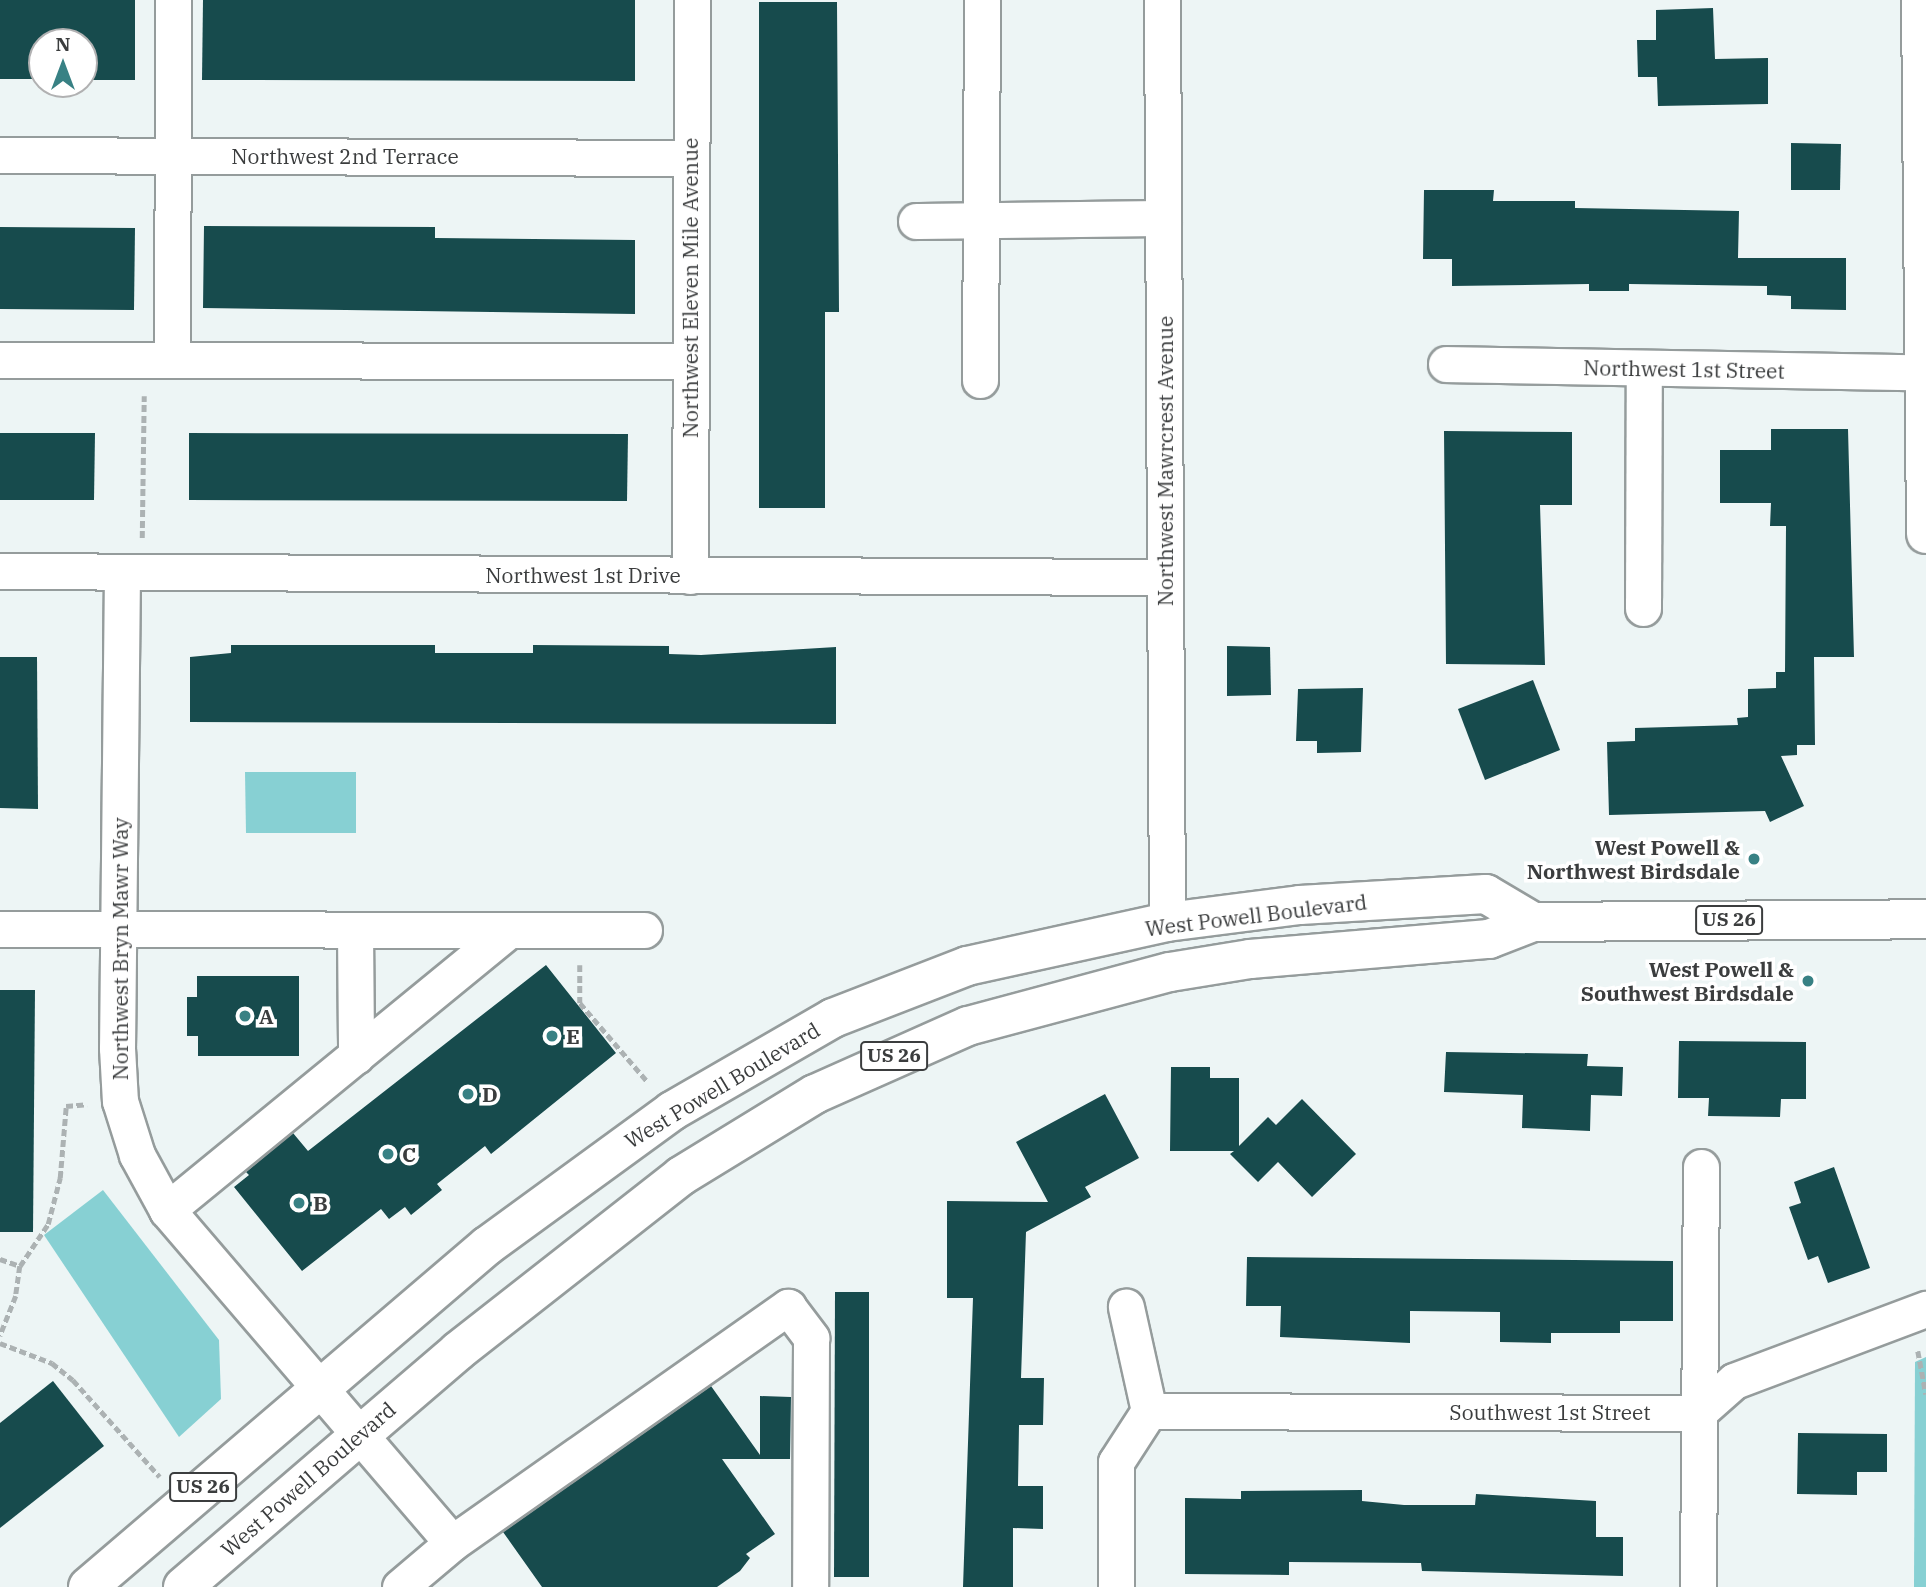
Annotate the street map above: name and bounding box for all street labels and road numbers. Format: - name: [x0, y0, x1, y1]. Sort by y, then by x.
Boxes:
- street label: Northwest Eleven Mile Avenue: [677, 138, 703, 438]
- street label: Northwest 2nd Terrace: [231, 143, 459, 169]
- street label: Northwest Mawrcrest Avenue: [1152, 316, 1178, 606]
- street label: Northwest 1st Street: [1583, 355, 1785, 383]
- street label: Northwest 1st Drive: [485, 562, 681, 588]
- street label: Northwest Bryn Mawr Way: [107, 818, 133, 1080]
- street label: West Powell Boulevard: [1144, 889, 1368, 941]
- road number: US 26: [1694, 904, 1764, 936]
- street label: West Powell Boulevard: [620, 1017, 824, 1153]
- road number: US 26: [859, 1040, 929, 1072]
- street label: West Powell Boulevard: [215, 1396, 401, 1562]
- street label: Southwest 1st Street: [1449, 1399, 1651, 1425]
- road number: US 26: [168, 1471, 238, 1502]

